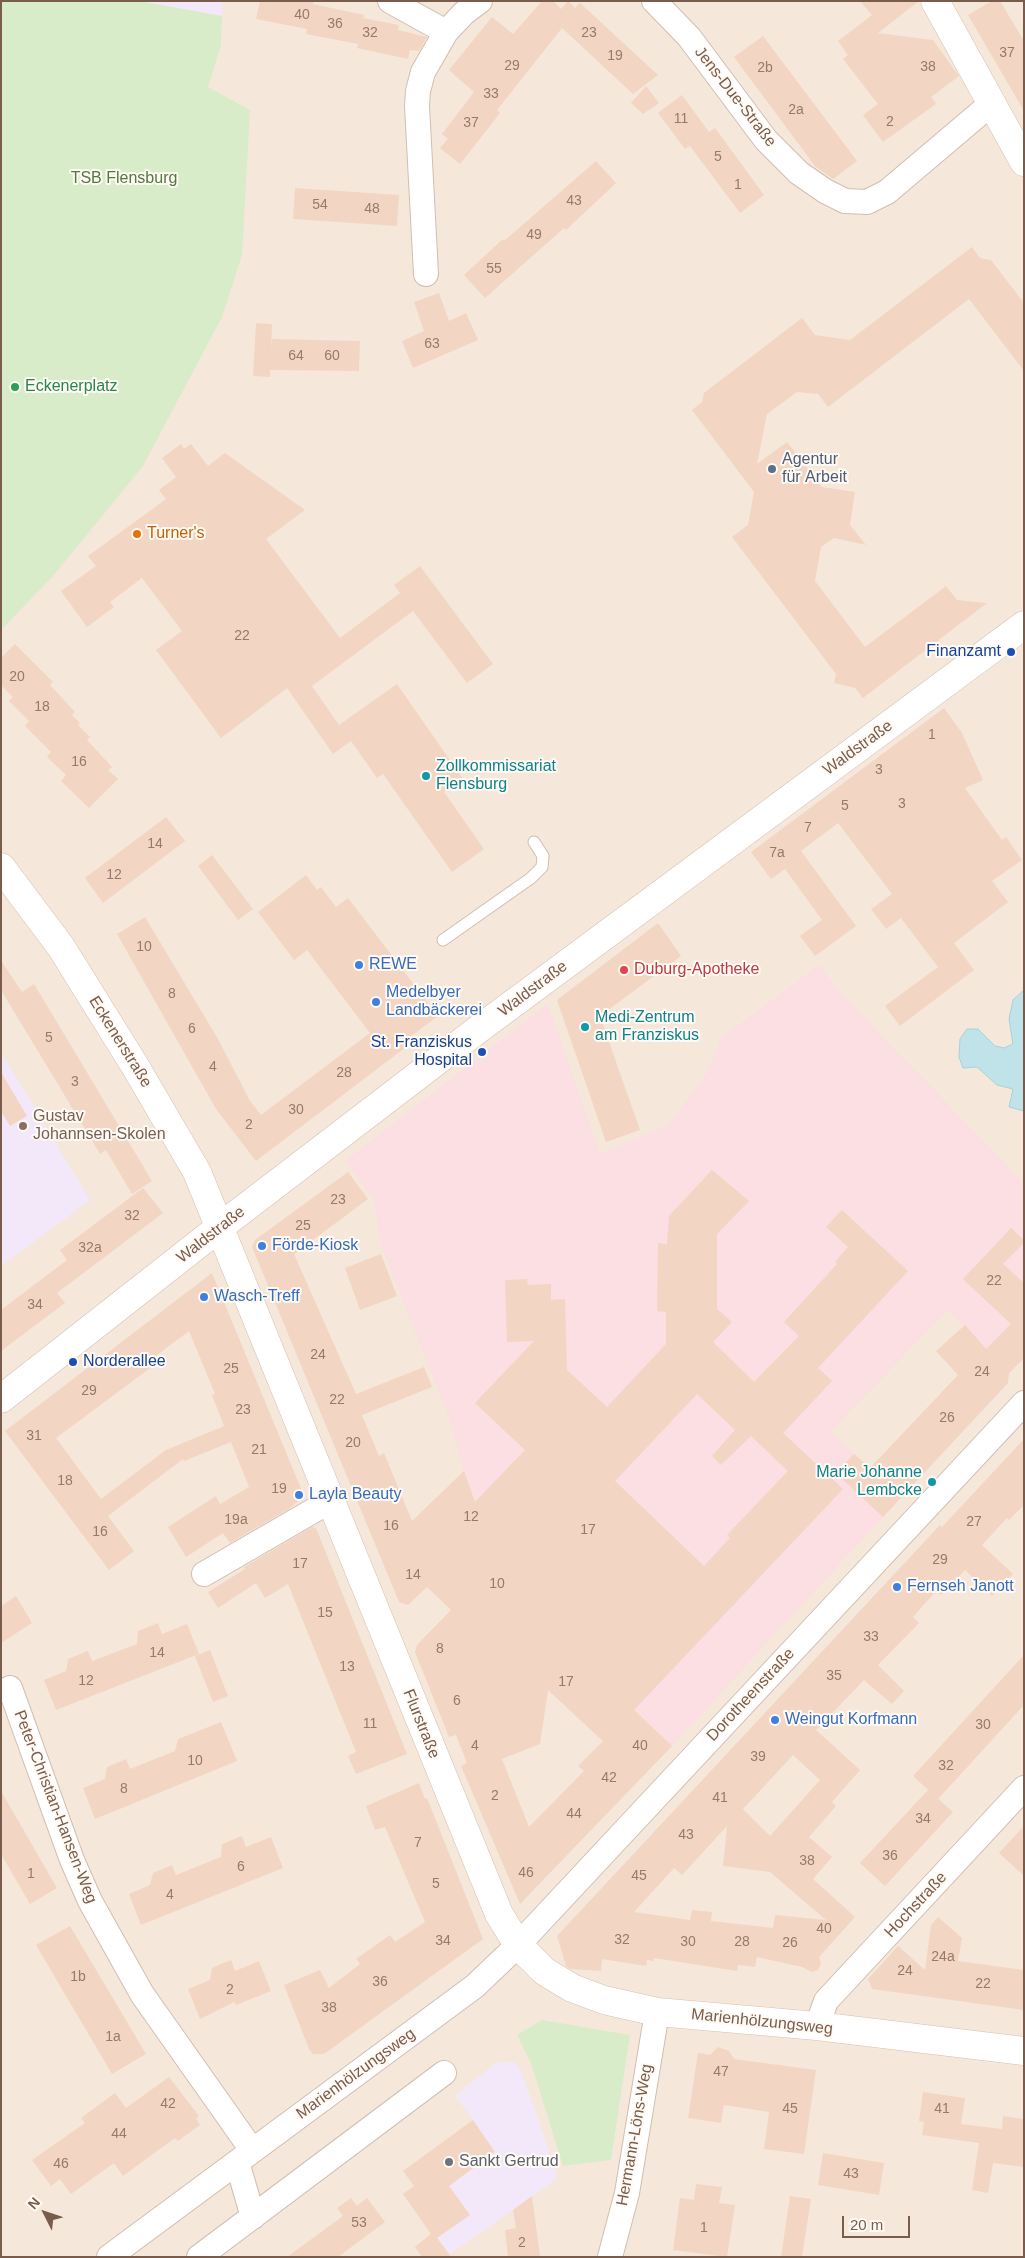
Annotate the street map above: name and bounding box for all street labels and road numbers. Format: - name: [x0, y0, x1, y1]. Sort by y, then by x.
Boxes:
- street label: Jens-Due-Straße: [690, 43, 780, 151]
- street label: Waldstraße: [820, 716, 896, 780]
- street label: Waldstraße: [495, 957, 571, 1021]
- street label: Eckenerstraße: [84, 993, 156, 1091]
- street label: Waldstraße: [173, 1202, 249, 1268]
- street label: Dorotheenstraße: [703, 1645, 799, 1745]
- street label: Flurstraße: [398, 1687, 444, 1761]
- street label: Peter-Christian-Hansen-Weg: [9, 1708, 101, 1906]
- street label: Hochstraße: [881, 1868, 951, 1942]
- street label: Marienhölzungsweg: [690, 2005, 834, 2039]
- street label: Marienhölzungsweg: [293, 2024, 419, 2124]
- street label: Hermann-Löns-Weg: [613, 2063, 657, 2207]

